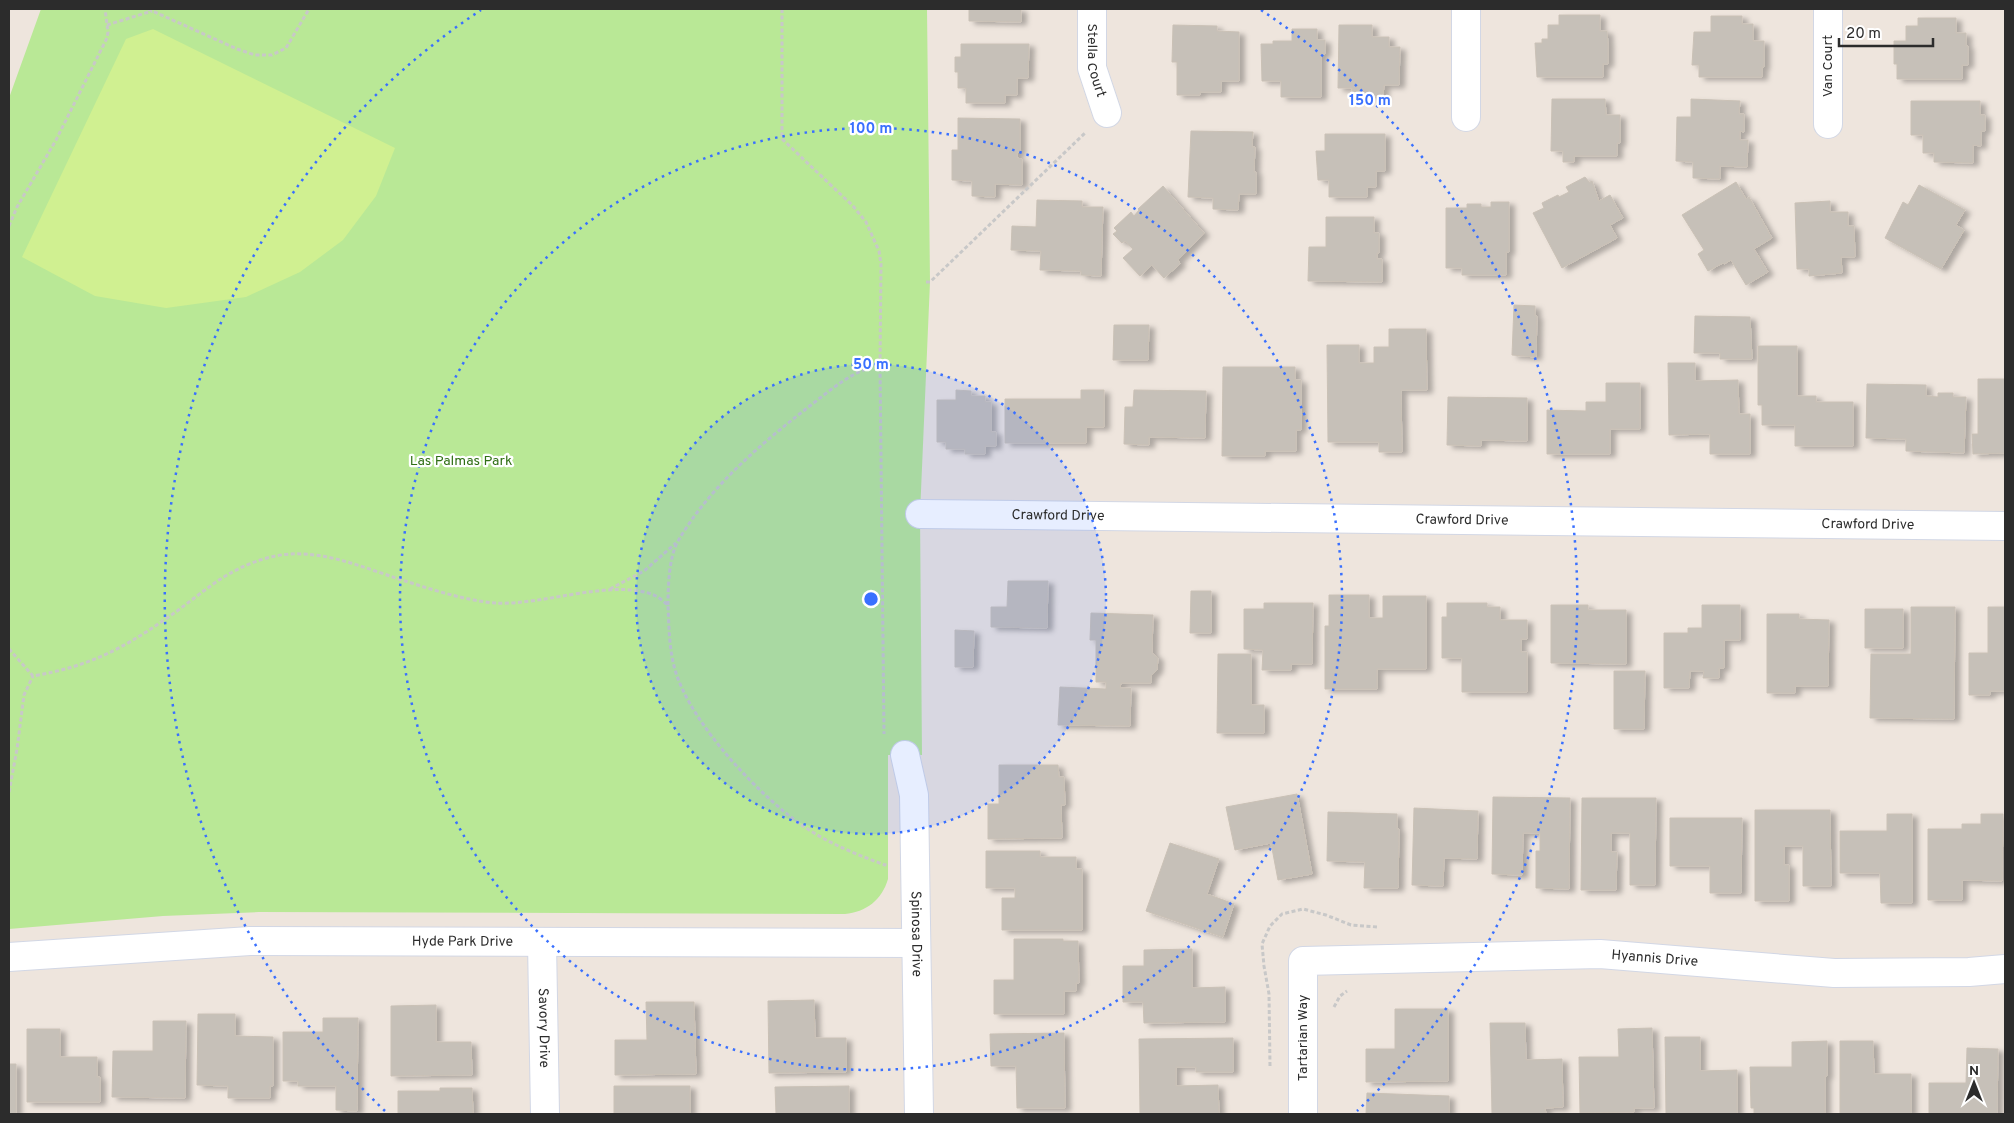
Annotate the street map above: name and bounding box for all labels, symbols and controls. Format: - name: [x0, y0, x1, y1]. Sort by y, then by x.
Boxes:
- scale bar: [1839, 15, 1933, 47]
- street label: Stella Court: [1084, 24, 1110, 100]
- text: 20 m: [1846, 25, 1881, 44]
- street label: Van Court: [1820, 35, 1837, 97]
- text: 150 m: [1349, 92, 1391, 111]
- text: 100 m: [850, 120, 892, 139]
- text: 50 m: [853, 356, 889, 375]
- park label: Las Palmas Park: [410, 453, 512, 470]
- street label: Crawford Drive: [1011, 507, 1105, 525]
- street label: Crawford Drive: [1415, 511, 1509, 529]
- street label: Crawford Drive: [1821, 515, 1915, 533]
- centre of rings: [862, 590, 880, 608]
- street label: Spinosa Drive: [907, 891, 925, 977]
- street label: Hyde Park Drive: [412, 933, 513, 950]
- street label: Hyannis Drive: [1611, 946, 1699, 970]
- street label: Savory Drive: [534, 988, 553, 1068]
- street label: Tartarian Way: [1295, 995, 1312, 1081]
- north arrow: [1949, 1058, 1999, 1108]
- text: N: [1969, 1063, 1979, 1080]

